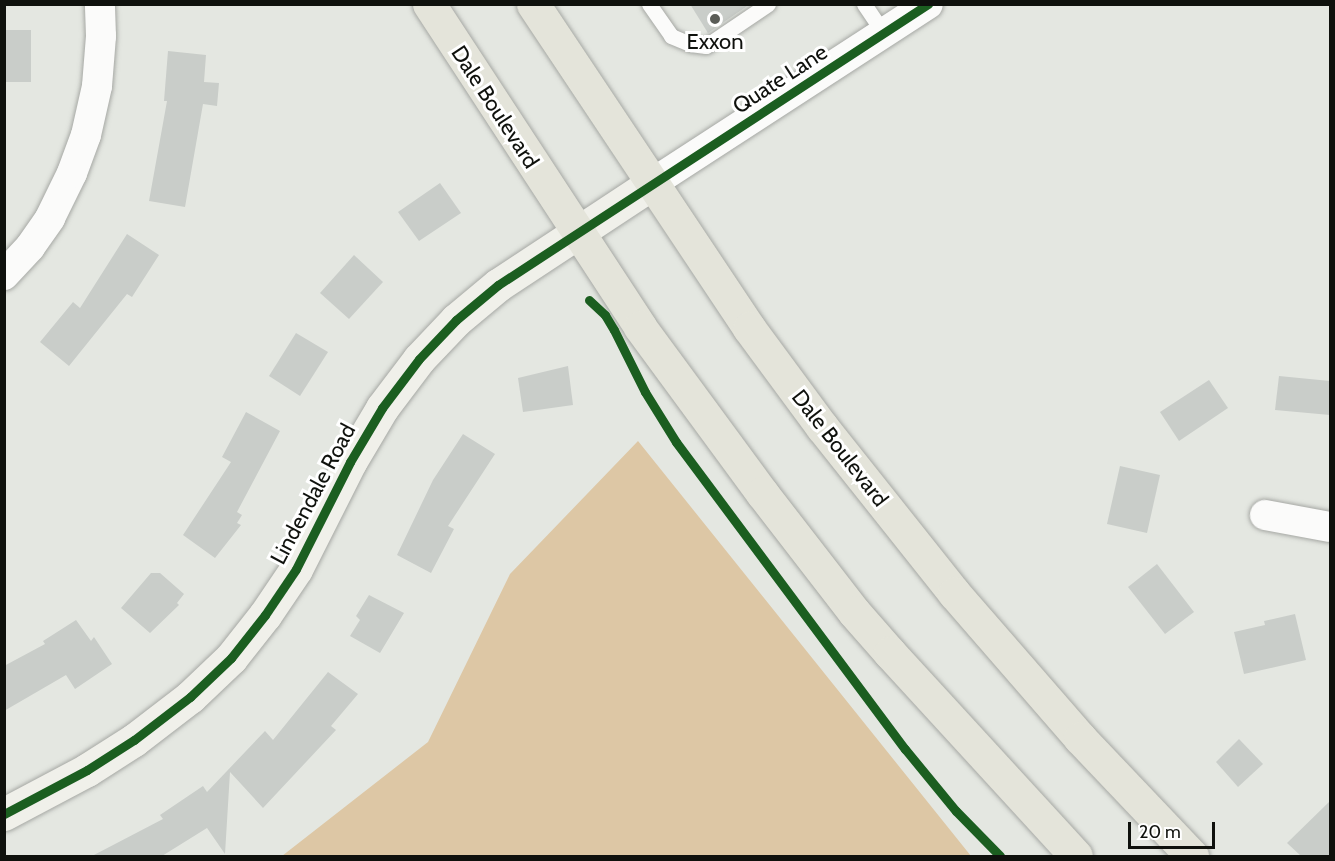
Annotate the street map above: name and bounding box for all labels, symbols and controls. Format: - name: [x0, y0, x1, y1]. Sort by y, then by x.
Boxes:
- marker: Exxon: [708, 12, 722, 26]
- place label: Exxon: [686, 29, 744, 55]
- street label: Quate Lane: [728, 39, 832, 119]
- street label: Dale Boulevard: [446, 41, 544, 173]
- street label: Dale Boulevard: [786, 384, 894, 512]
- street label: Lindendale Road: [265, 419, 361, 569]
- scale bar: [1131, 810, 1218, 848]
- text: 20 m: [1139, 821, 1181, 843]

